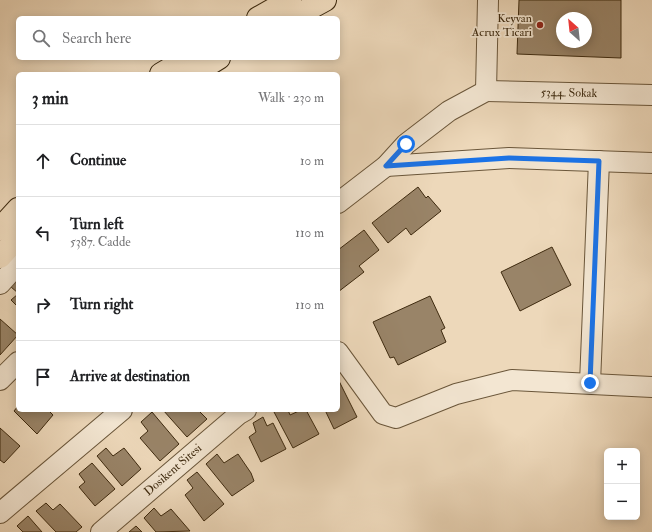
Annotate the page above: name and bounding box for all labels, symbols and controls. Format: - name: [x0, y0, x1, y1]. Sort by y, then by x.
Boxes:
- place label: Keyvan Acrux Ticari: [471, 11, 532, 40]
- north arrow: [556, 12, 592, 48]
- search box: [16, 16, 340, 60]
- marker: Keyvan Acrux Ticari: [535, 20, 545, 30]
- icon: search: [30, 27, 52, 49]
- text: Search here: [62, 29, 131, 48]
- street label: 5344. Sokak: [541, 85, 598, 101]
- text: 3 min: [32, 88, 69, 109]
- text: Walk · 230 m: [258, 90, 324, 106]
- route start: [397, 135, 415, 153]
- icon: ahead: [32, 150, 54, 172]
- text: Continue: [70, 151, 126, 170]
- text: 10 m: [300, 153, 324, 169]
- text: Turn left: [70, 215, 124, 234]
- icon: left: [32, 222, 54, 244]
- text: 110 m: [295, 225, 324, 241]
- text: 5387. Cadde: [70, 234, 131, 250]
- icon: right: [32, 294, 54, 316]
- text: Turn right: [70, 295, 133, 314]
- text: 110 m: [295, 297, 324, 313]
- icon: arrive: [32, 366, 54, 388]
- text: Arrive at destination: [70, 367, 190, 386]
- route end: [581, 374, 599, 392]
- street label: Dosikent Sitesi: [141, 441, 205, 499]
- map controls: [604, 448, 640, 520]
- button: +: [604, 448, 640, 484]
- button: −: [604, 484, 640, 520]

